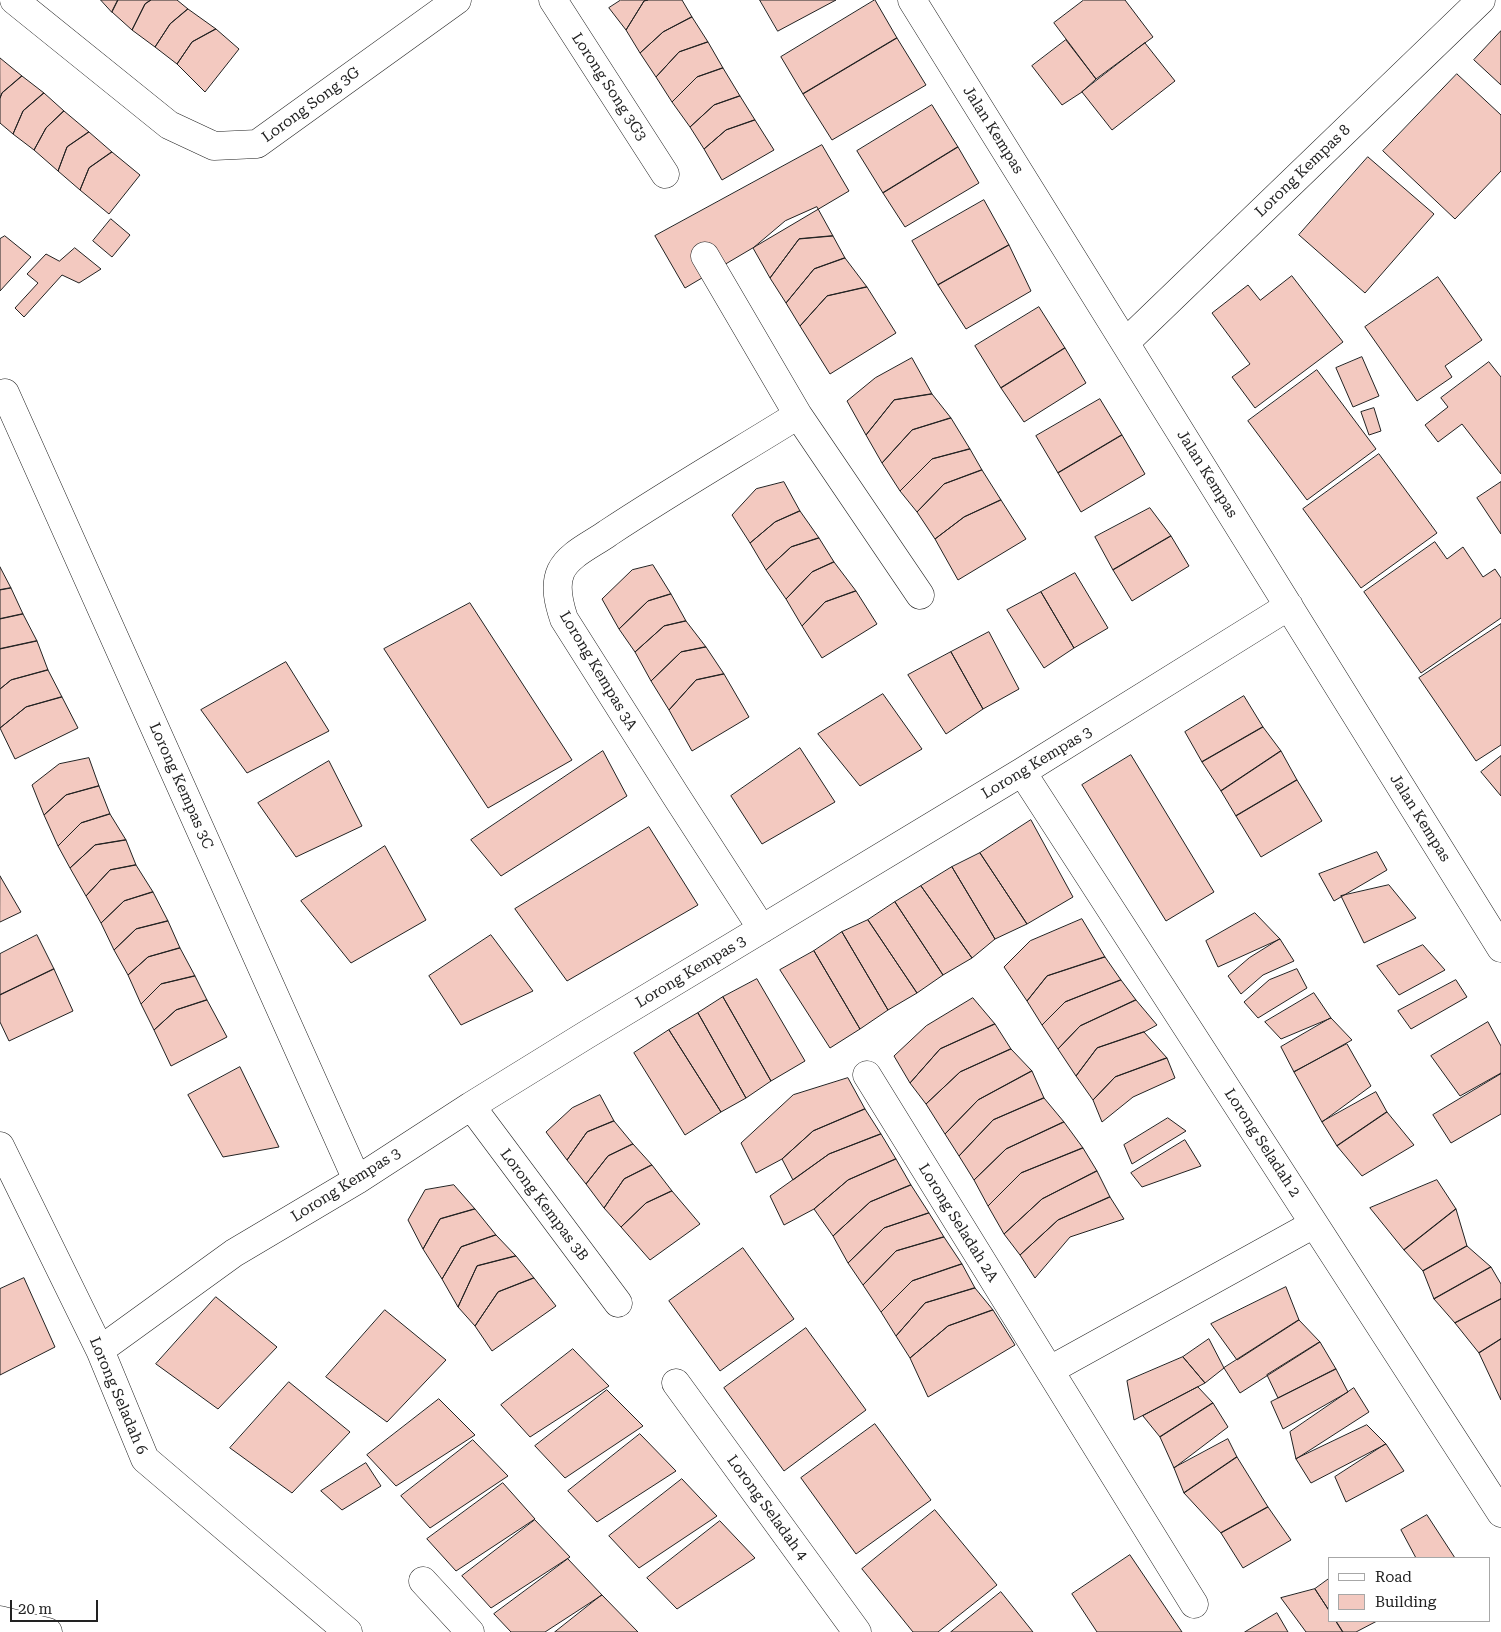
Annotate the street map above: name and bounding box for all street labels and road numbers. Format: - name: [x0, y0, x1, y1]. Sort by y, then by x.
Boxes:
- street label: Lorong Song 3G3: [567, 30, 651, 144]
- street label: Lorong Song 3G: [259, 63, 363, 147]
- street label: Jalan Kempas: [959, 83, 1027, 177]
- street label: Lorong Kempas 8: [1252, 121, 1354, 221]
- street label: Jalan Kempas: [1173, 427, 1241, 521]
- street label: Lorong Kempas 3A: [555, 608, 641, 734]
- street label: Lorong Kempas 3C: [145, 720, 217, 852]
- street label: Lorong Kempas 3: [979, 723, 1095, 803]
- street label: Jalan Kempas: [1386, 771, 1454, 865]
- street label: Lorong Kempas 3: [633, 932, 749, 1012]
- street label: Lorong Seladah 2: [1220, 1085, 1304, 1201]
- street label: Lorong Kempas 3: [288, 1144, 404, 1226]
- street label: Lorong Kempas 3B: [496, 1145, 592, 1265]
- street label: Lorong Seladah 2A: [914, 1160, 1002, 1286]
- street label: Lorong Seladah 6: [85, 1335, 151, 1457]
- street label: Lorong Seladah 4: [723, 1452, 811, 1564]

